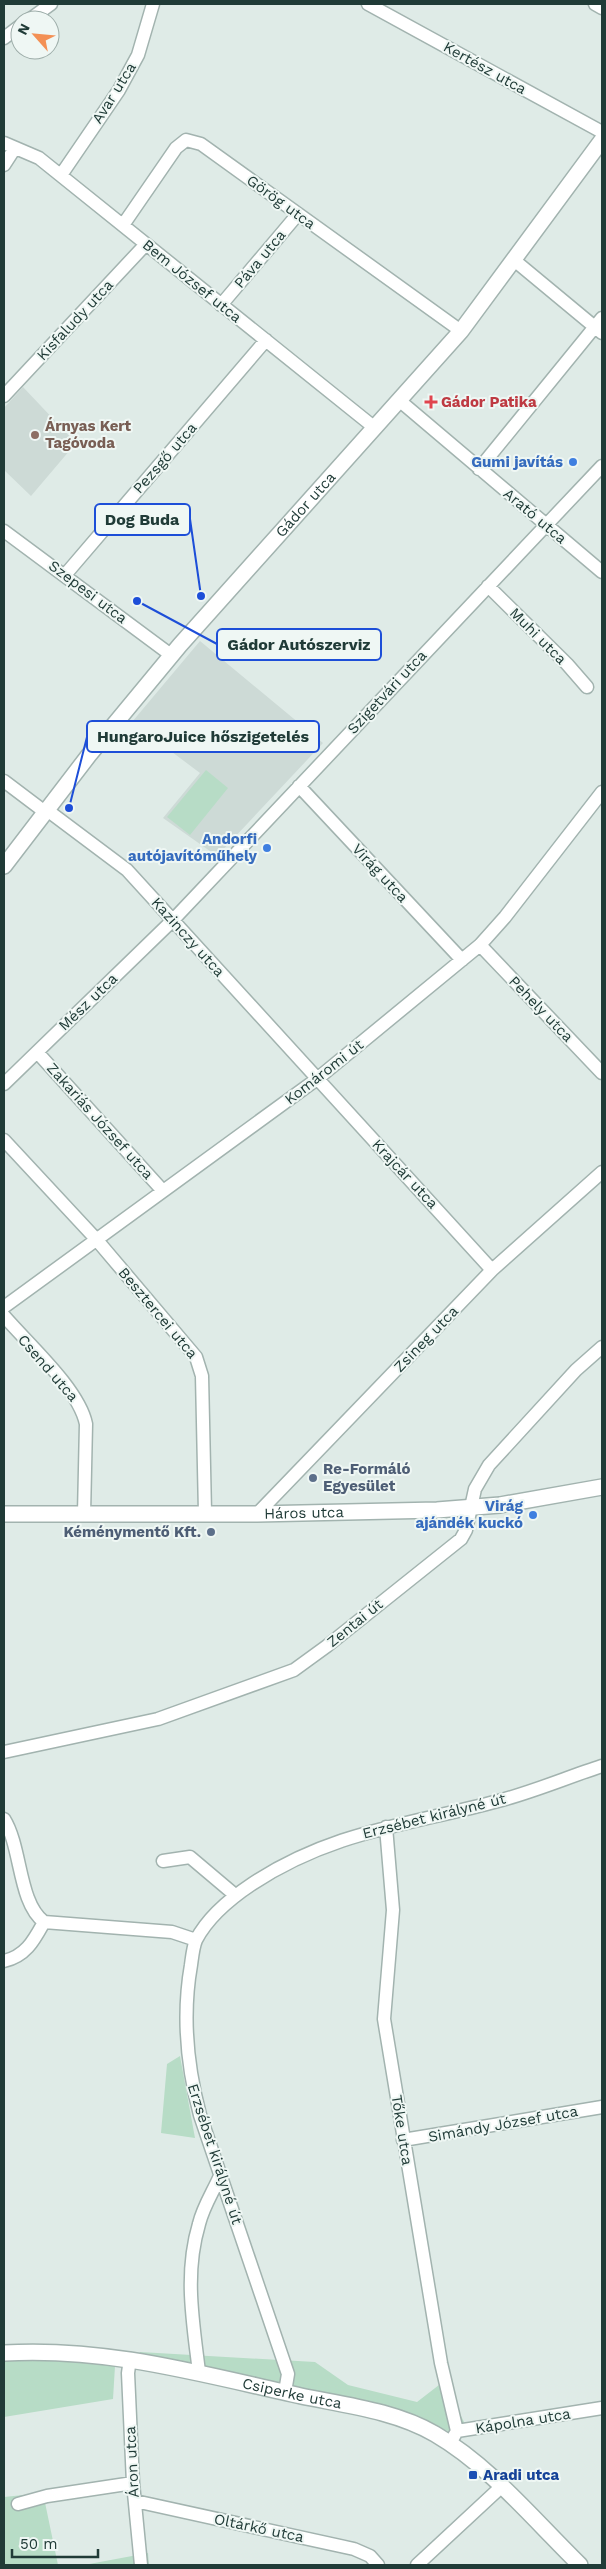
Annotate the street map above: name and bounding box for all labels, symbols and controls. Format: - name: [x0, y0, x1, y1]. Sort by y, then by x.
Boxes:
- north arrow: [10, 10, 60, 60]
- text: N: [14, 21, 33, 37]
- street label: Kertész utca: [440, 38, 530, 98]
- street label: Avar utca: [88, 59, 140, 127]
- street label: Görög utca: [243, 171, 319, 233]
- street label: Páva utca: [230, 226, 290, 292]
- street label: Bem József utca: [139, 236, 245, 327]
- street label: Kisfaludy utca: [33, 276, 117, 364]
- place label: Gádor Patika: [441, 393, 537, 411]
- marker: Gádor Patika: [425, 396, 437, 408]
- place label: Árnyas Kert Tagóvoda: [45, 417, 132, 452]
- street label: Pezsgő utca: [129, 418, 201, 497]
- marker: Árnyas Kert Tagóvoda: [29, 429, 41, 441]
- place label: Gumi javítás: [471, 453, 563, 471]
- marker: Gumi javítás: [567, 456, 579, 468]
- street label: Gádor utca: [272, 468, 340, 541]
- street label: Arató utca: [500, 484, 571, 548]
- callout: Dog Buda: [95, 504, 190, 535]
- text: Dog Buda: [105, 510, 180, 529]
- street label: Szepesi utca: [45, 557, 131, 628]
- street label: Muhi utca: [506, 604, 570, 668]
- callout: Gádor Autószerviz: [217, 629, 381, 660]
- text: Gádor Autószerviz: [227, 635, 371, 654]
- street label: Szigetvári utca: [344, 646, 431, 738]
- callout: HungaroJuice hőszigetelés: [87, 721, 319, 752]
- text: HungaroJuice hőszigetelés: [97, 727, 309, 746]
- place label: Andorfi autójavítóműhely: [128, 830, 258, 865]
- street label: Virág utca: [348, 840, 412, 906]
- marker: Andorfi autójavítóműhely: [261, 842, 273, 854]
- street label: Kazinczy utca: [148, 894, 229, 981]
- street label: Mész utca: [55, 969, 122, 1034]
- street label: Pehely utca: [505, 972, 577, 1046]
- street label: Komáromi út: [281, 1035, 367, 1108]
- street label: Zakariás József utca: [43, 1059, 157, 1183]
- street label: Krajcár utca: [368, 1136, 442, 1213]
- street label: Besztercei utca: [115, 1264, 202, 1363]
- street label: Zsineg utca: [390, 1302, 462, 1376]
- street label: Csend utca: [14, 1331, 82, 1406]
- place label: Re-Formáló Egyesület: [323, 1460, 410, 1495]
- marker: Re-Formáló Egyesület: [307, 1472, 319, 1484]
- place label: Virág ajándék kuckó: [416, 1497, 524, 1532]
- street label: Háros utca: [264, 1503, 345, 1523]
- marker: Virág ajándék kuckó: [527, 1509, 539, 1521]
- place label: Kéménymentő Kft.: [63, 1523, 201, 1541]
- marker: Kéménymentő Kft.: [205, 1526, 217, 1538]
- street label: Zentai út: [324, 1595, 387, 1651]
- street label: Erzsébet királyné út: [361, 1789, 508, 1843]
- street label: Erzsébet királyné út: [184, 2081, 246, 2227]
- street label: Tőke utca: [388, 2094, 417, 2167]
- street label: Simándy József utca: [427, 2102, 580, 2146]
- street label: Csiperke utca: [241, 2374, 344, 2413]
- street label: Kápolna utca: [474, 2405, 572, 2437]
- street label: Áron utca: [121, 2425, 143, 2498]
- place label: Aradi utca: [483, 2466, 560, 2484]
- marker: Aradi utca: [467, 2469, 479, 2481]
- street label: Oltárkő utca: [213, 2510, 306, 2546]
- scale bar: [12, 2526, 99, 2558]
- text: 50 m: [20, 2535, 57, 2553]

